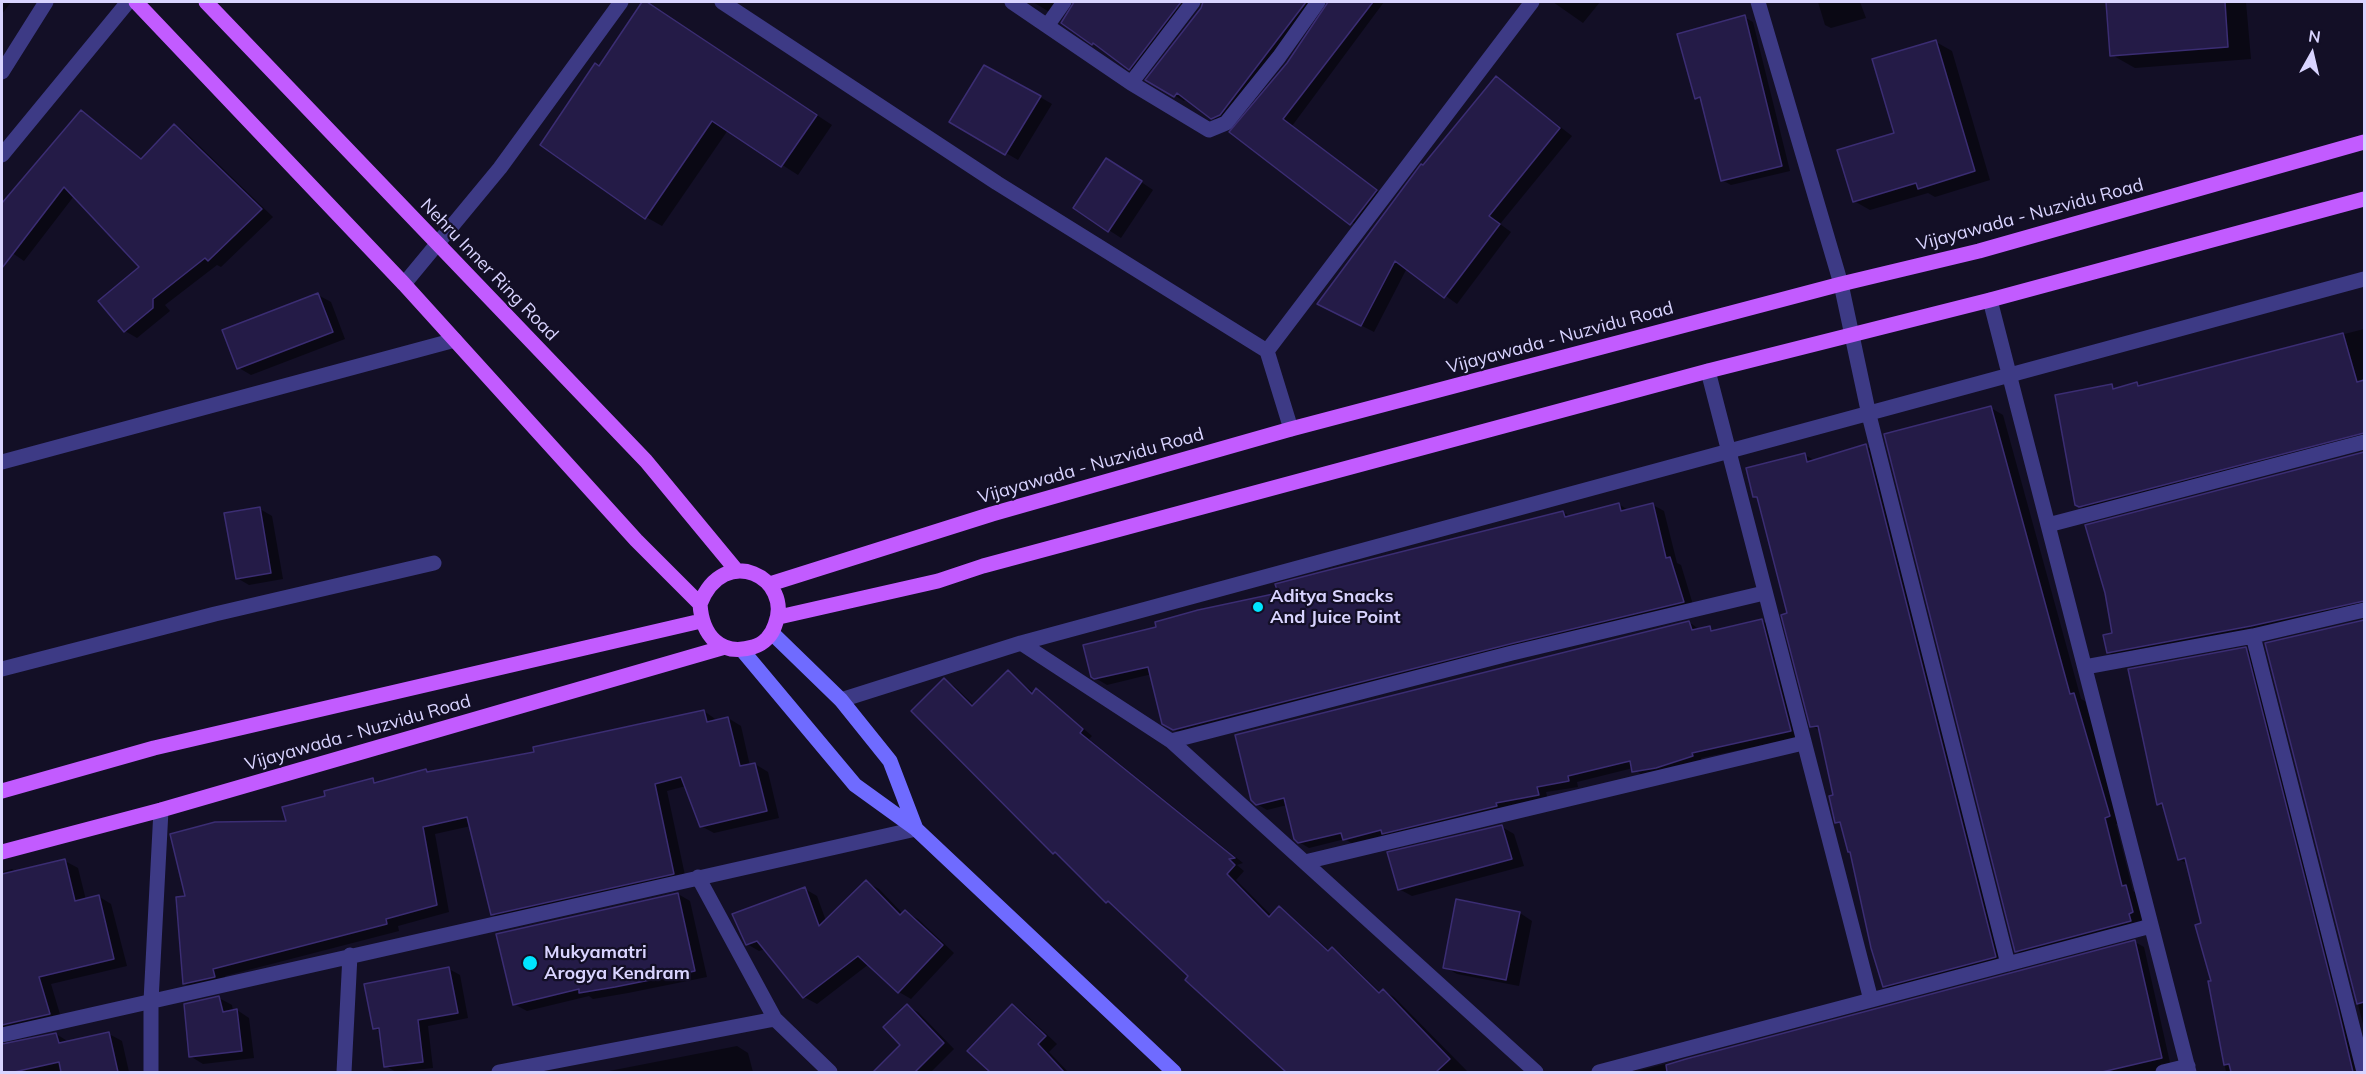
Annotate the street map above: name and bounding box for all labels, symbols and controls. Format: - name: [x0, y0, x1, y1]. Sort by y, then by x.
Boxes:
- north arrow: [2282, 24, 2342, 84]
- text: N: [2307, 25, 2322, 47]
- street label: Vijayawada - Nuzvidu Road: [1914, 174, 2146, 256]
- street label: Nehru Inner Ring Road: [416, 194, 562, 346]
- street label: Vijayawada - Nuzvidu Road: [1444, 297, 1676, 379]
- street label: Vijayawada - Nuzvidu Road: [976, 423, 1206, 509]
- place label: Aditya Snacks And Juice Point: [1270, 586, 1401, 628]
- marker: Aditya Snacks And Juice Point: [1251, 600, 1265, 614]
- street label: Vijayawada - Nuzvidu Road: [243, 690, 473, 776]
- place label: Mukyamatri Arogya Kendram: [544, 942, 690, 984]
- marker: Mukyamatri Arogya Kendram: [521, 954, 539, 972]

